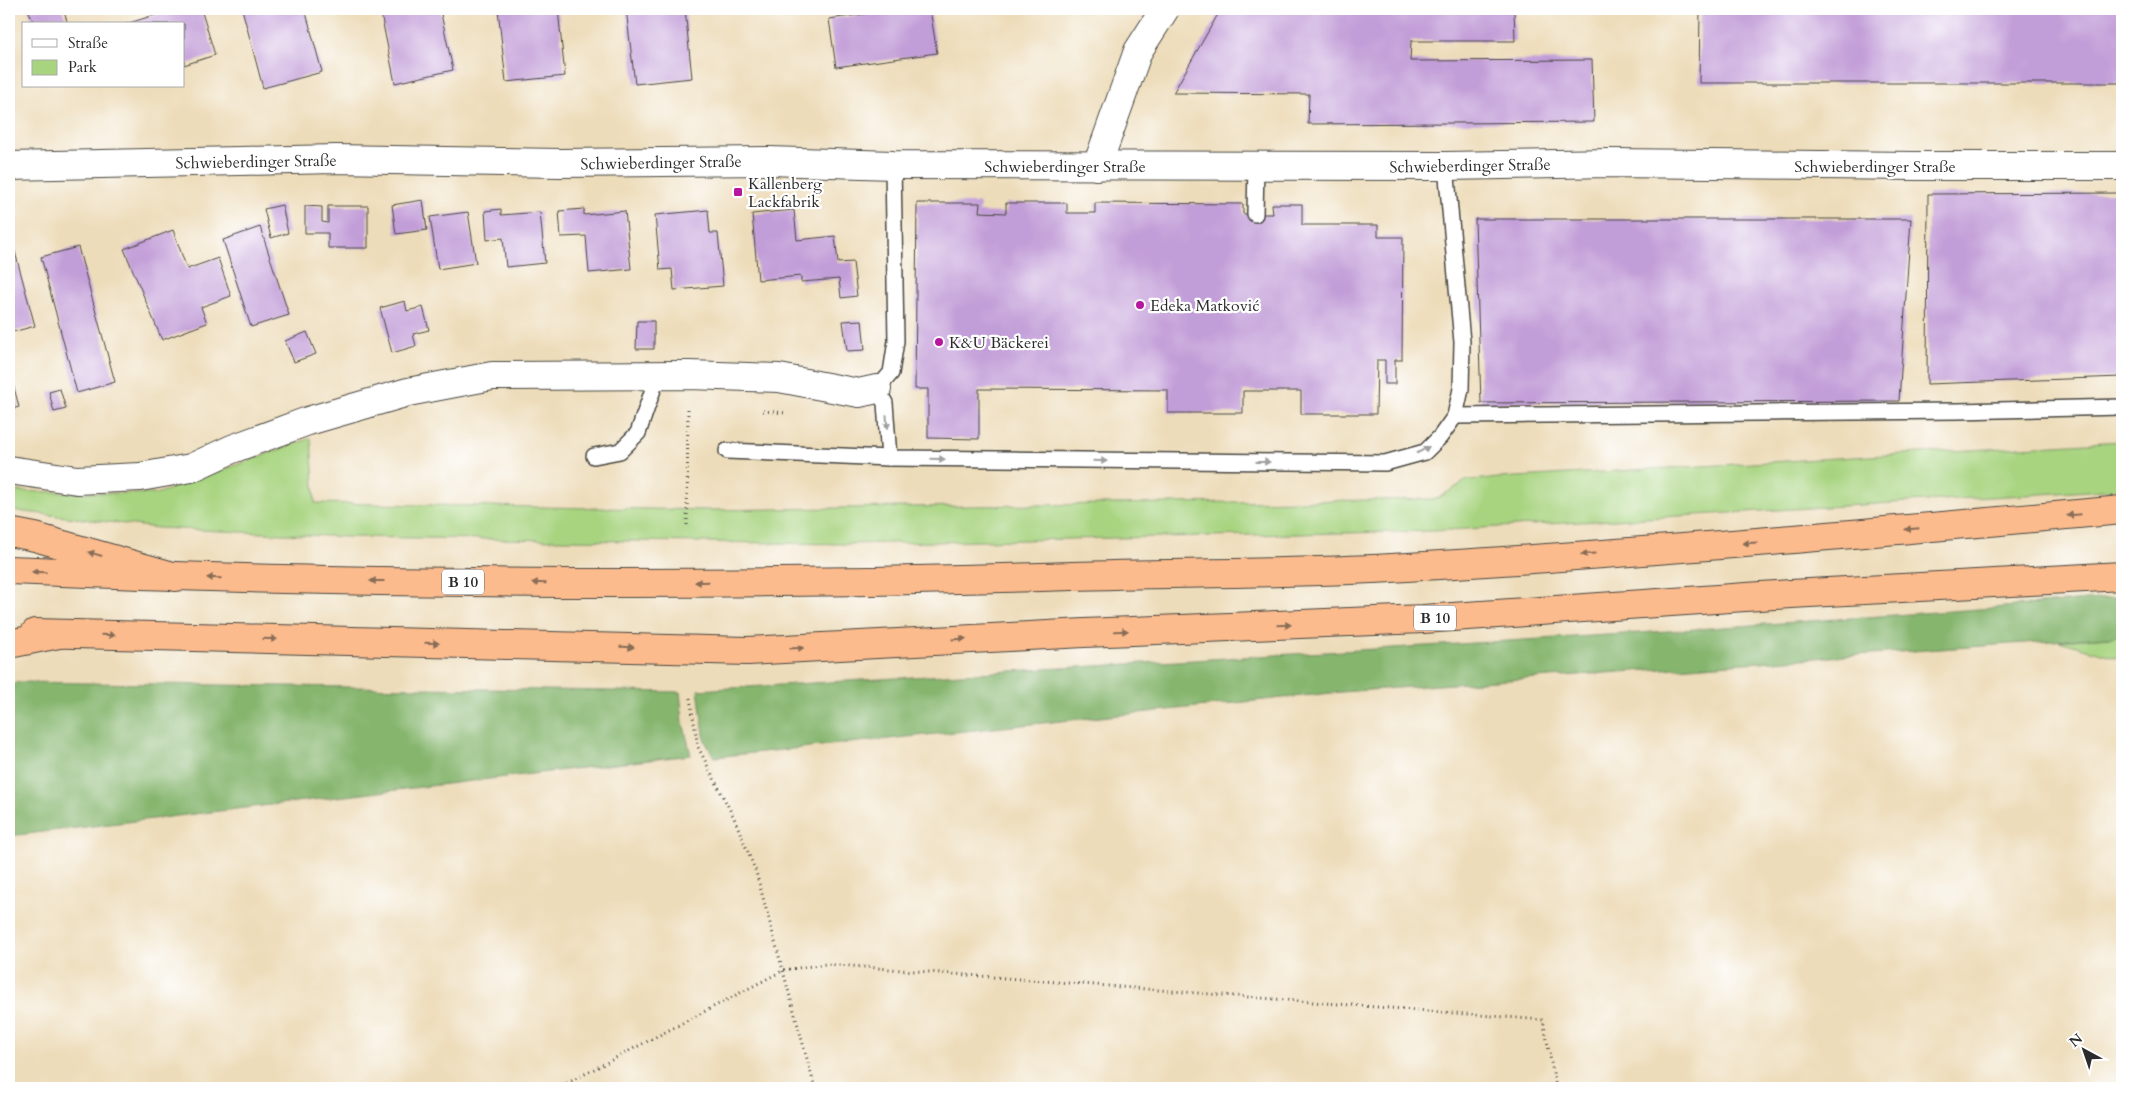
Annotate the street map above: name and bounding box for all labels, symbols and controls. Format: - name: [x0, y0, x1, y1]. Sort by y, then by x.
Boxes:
- legend: [22, 22, 185, 88]
- text: Straße: [68, 33, 108, 53]
- text: Park: [68, 57, 97, 77]
- street label: Schwieberdinger Straße: [175, 150, 337, 174]
- street label: Schwieberdinger Straße: [580, 151, 742, 175]
- street label: Schwieberdinger Straße: [1389, 154, 1551, 178]
- street label: Schwieberdinger Straße: [984, 156, 1146, 178]
- street label: Schwieberdinger Straße: [1794, 156, 1956, 178]
- place label: Kallenberg Lackfabrik: [748, 173, 822, 213]
- marker: Kallenberg Lackfabrik: [732, 186, 744, 198]
- place label: Edeka Matković: [1150, 295, 1260, 317]
- marker: Edeka Matković: [1134, 299, 1146, 311]
- place label: K&U Bäckerei: [949, 332, 1049, 354]
- marker: K&U Bäckerei: [933, 336, 945, 348]
- one-way arrow: [883, 414, 891, 430]
- one-way arrow: [1415, 446, 1430, 454]
- one-way arrow: [930, 455, 946, 463]
- one-way arrow: [1093, 457, 1109, 465]
- one-way arrow: [1255, 458, 1271, 466]
- one-way arrow: [2065, 511, 2081, 519]
- one-way arrow: [1904, 525, 1920, 533]
- one-way arrow: [1742, 539, 1758, 547]
- one-way arrow: [87, 549, 102, 557]
- one-way arrow: [1580, 550, 1596, 558]
- one-way arrow: [31, 567, 47, 575]
- road number: B 10: [442, 570, 484, 594]
- one-way arrow: [206, 574, 222, 582]
- one-way arrow: [368, 577, 384, 585]
- one-way arrow: [693, 578, 709, 586]
- one-way arrow: [531, 579, 547, 587]
- road number: B 10: [1414, 606, 1456, 630]
- one-way arrow: [1276, 620, 1292, 628]
- one-way arrow: [1114, 627, 1130, 635]
- one-way arrow: [100, 631, 116, 639]
- one-way arrow: [262, 635, 278, 643]
- one-way arrow: [951, 635, 967, 643]
- one-way arrow: [425, 639, 441, 647]
- one-way arrow: [619, 644, 635, 652]
- one-way arrow: [789, 644, 805, 652]
- north arrow: [2058, 1024, 2108, 1074]
- text: N: [2065, 1029, 2087, 1052]

